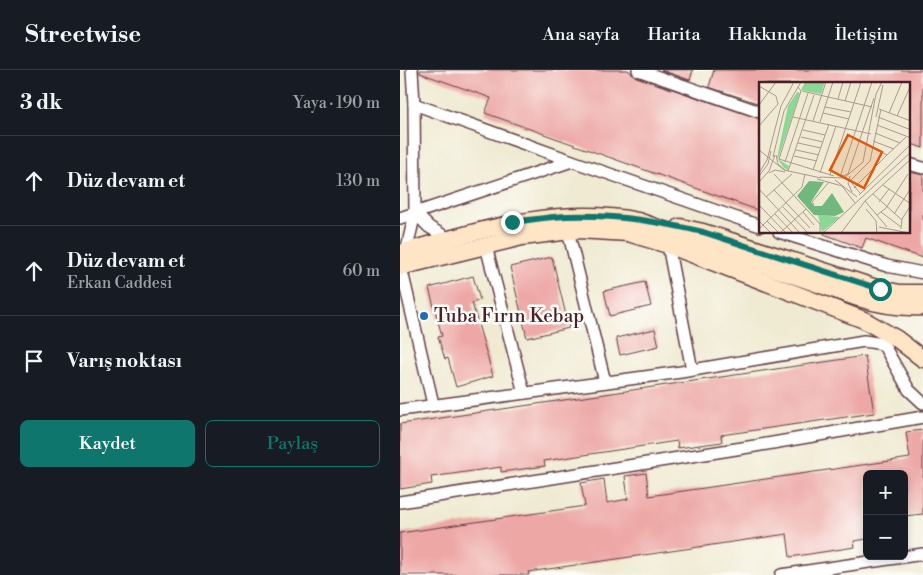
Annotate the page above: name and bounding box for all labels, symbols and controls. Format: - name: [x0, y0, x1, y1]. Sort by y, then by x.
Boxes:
- text: Streetwise: [25, 20, 141, 50]
- text: Ana sayfa: [542, 23, 620, 46]
- text: Harita: [648, 23, 701, 46]
- text: Hakkında: [729, 23, 807, 46]
- text: İletişim: [835, 23, 898, 46]
- inset map: [759, 82, 910, 234]
- text: 3 dk: [20, 90, 62, 116]
- text: Yaya · 190 m: [293, 93, 380, 113]
- icon: ahead: [20, 167, 48, 195]
- text: Düz devam et: [67, 169, 185, 193]
- text: 130 m: [336, 171, 380, 191]
- route end: [501, 211, 524, 234]
- text: Düz devam et: [67, 249, 185, 273]
- icon: ahead: [20, 257, 48, 285]
- text: 60 m: [342, 261, 380, 281]
- text: Erkan Caddesi: [67, 273, 172, 293]
- route start: [869, 278, 892, 301]
- place label: Tuba Fırın Kebap: [434, 304, 584, 328]
- marker: Tuba Fırın Kebap: [418, 310, 430, 322]
- icon: arrive: [20, 347, 48, 375]
- text: Varış noktası: [67, 349, 182, 373]
- button: Kaydet: [20, 420, 195, 467]
- button: Paylaş: [205, 420, 380, 467]
- map controls: [863, 470, 908, 560]
- button: +: [863, 470, 908, 515]
- button: −: [863, 515, 908, 560]

